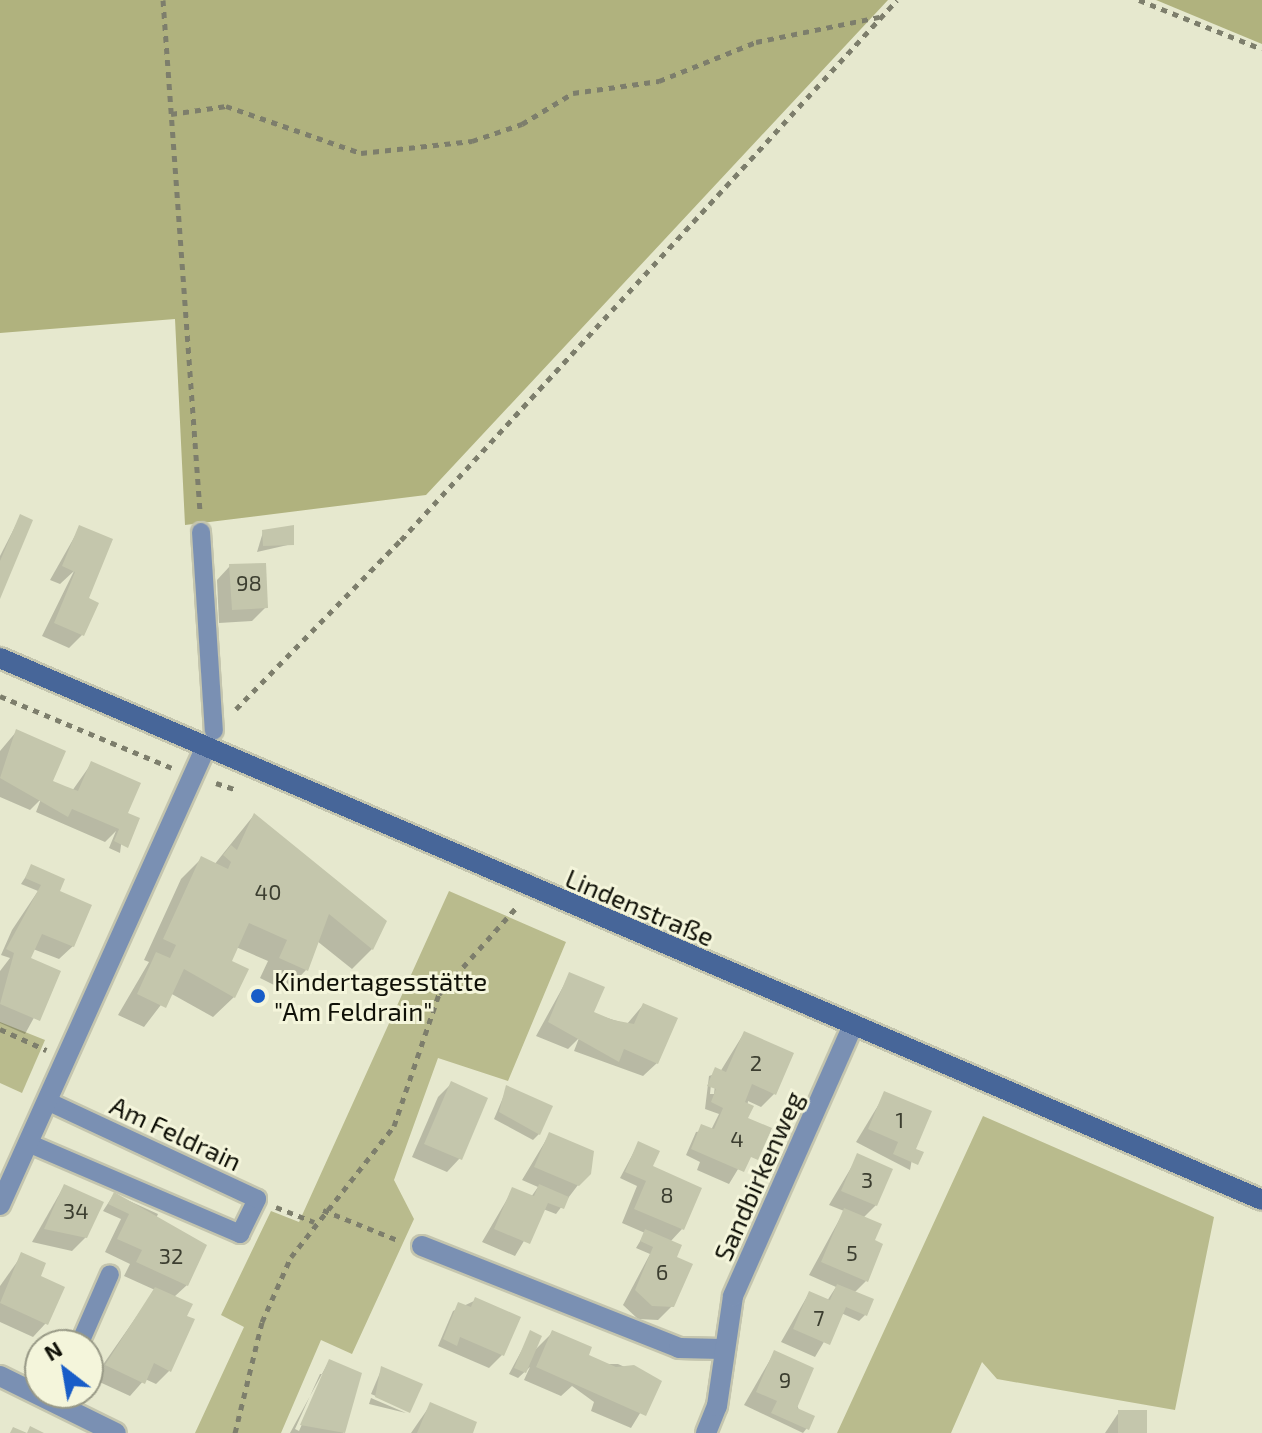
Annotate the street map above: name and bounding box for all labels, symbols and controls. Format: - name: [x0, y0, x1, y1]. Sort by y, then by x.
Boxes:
- house number: 98: [236, 570, 262, 596]
- street label: Lindenstraße: [561, 862, 719, 952]
- house number: 40: [255, 879, 281, 905]
- place label: Kindertagesstätte "Am Feldrain": [274, 965, 487, 1026]
- marker: Kindertagesstätte "Am Feldrain": [249, 987, 267, 1005]
- house number: 2: [750, 1050, 762, 1076]
- street label: Sandbirkenweg: [707, 1086, 809, 1266]
- street label: Am Feldrain: [105, 1089, 247, 1177]
- house number: 1: [896, 1107, 904, 1133]
- house number: 4: [730, 1126, 744, 1152]
- house number: 3: [861, 1167, 873, 1193]
- house number: 8: [660, 1182, 674, 1208]
- house number: 34: [63, 1198, 89, 1224]
- house number: 5: [846, 1240, 858, 1266]
- house number: 32: [159, 1243, 183, 1269]
- house number: 6: [656, 1259, 668, 1285]
- house number: 7: [813, 1305, 825, 1331]
- north arrow: [24, 1329, 104, 1409]
- text: N: [39, 1335, 66, 1365]
- house number: 9: [779, 1367, 791, 1393]

